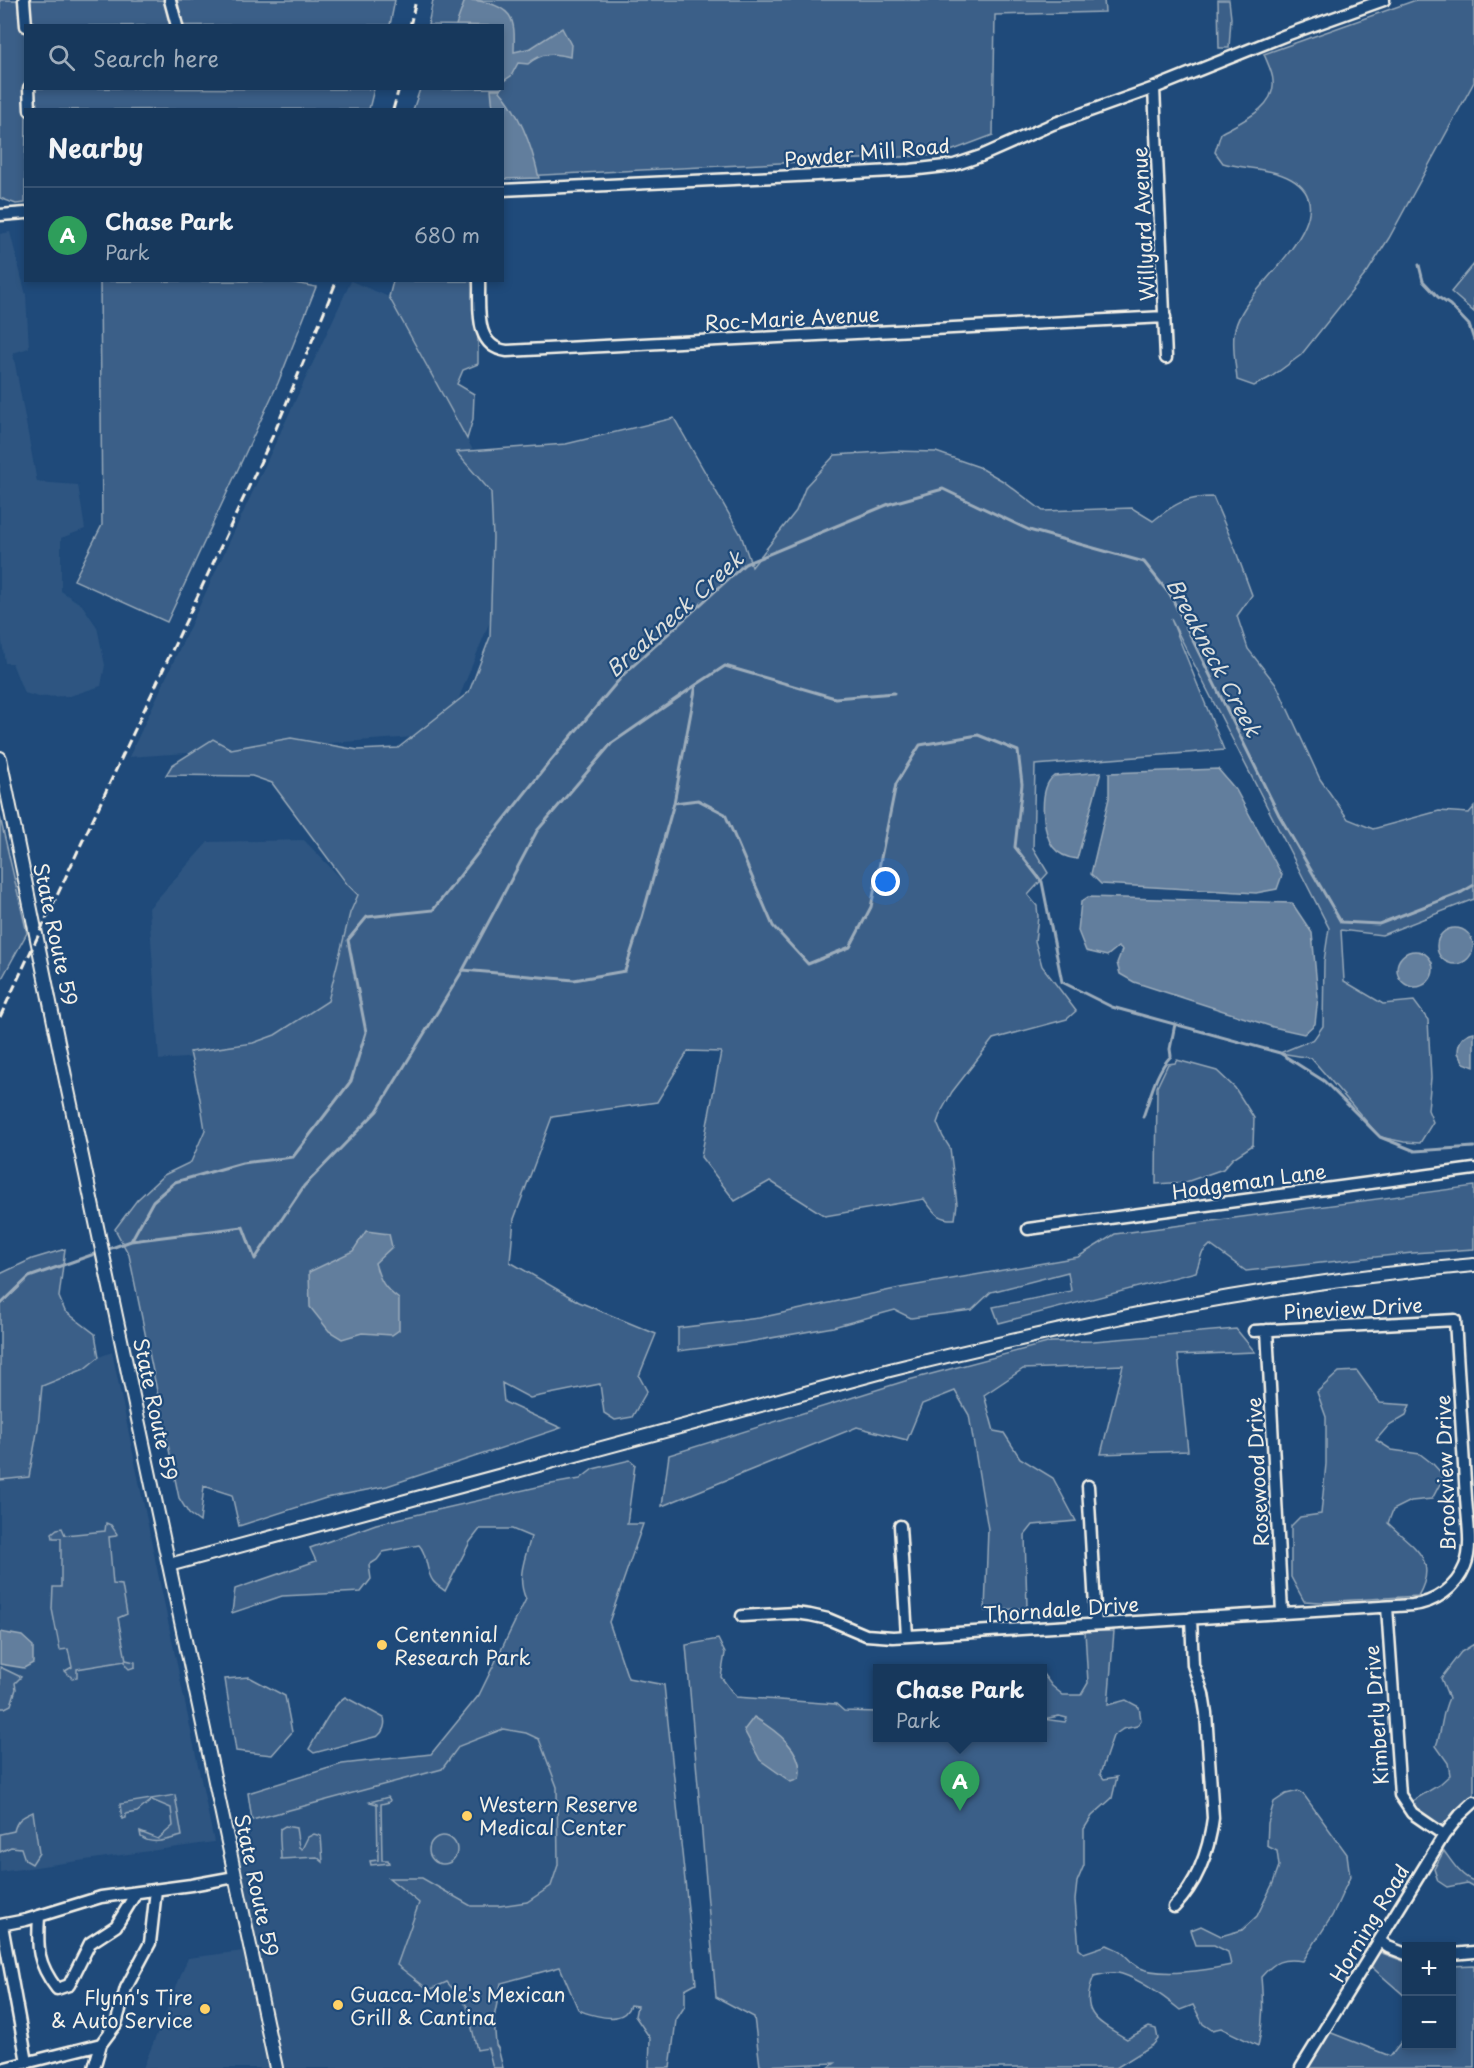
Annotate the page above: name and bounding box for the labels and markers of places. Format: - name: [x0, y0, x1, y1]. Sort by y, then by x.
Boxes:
- place label: Centennial Research Park: [394, 1619, 531, 1672]
- marker: Centennial Research Park: [375, 1638, 389, 1652]
- pin: A: [940, 1762, 980, 1811]
- place label: Western Reserve Medical Center: [479, 1789, 638, 1842]
- marker: Western Reserve Medical Center: [460, 1809, 474, 1823]
- place label: Guaca-Mole's Mexican Grill & Cantina: [350, 1979, 566, 2032]
- place label: Flynn's Tire & Auto Service: [51, 1982, 193, 2035]
- marker: Guaca-Mole's Mexican Grill & Cantina: [331, 1998, 345, 2012]
- marker: Flynn's Tire & Auto Service: [198, 2002, 212, 2016]

